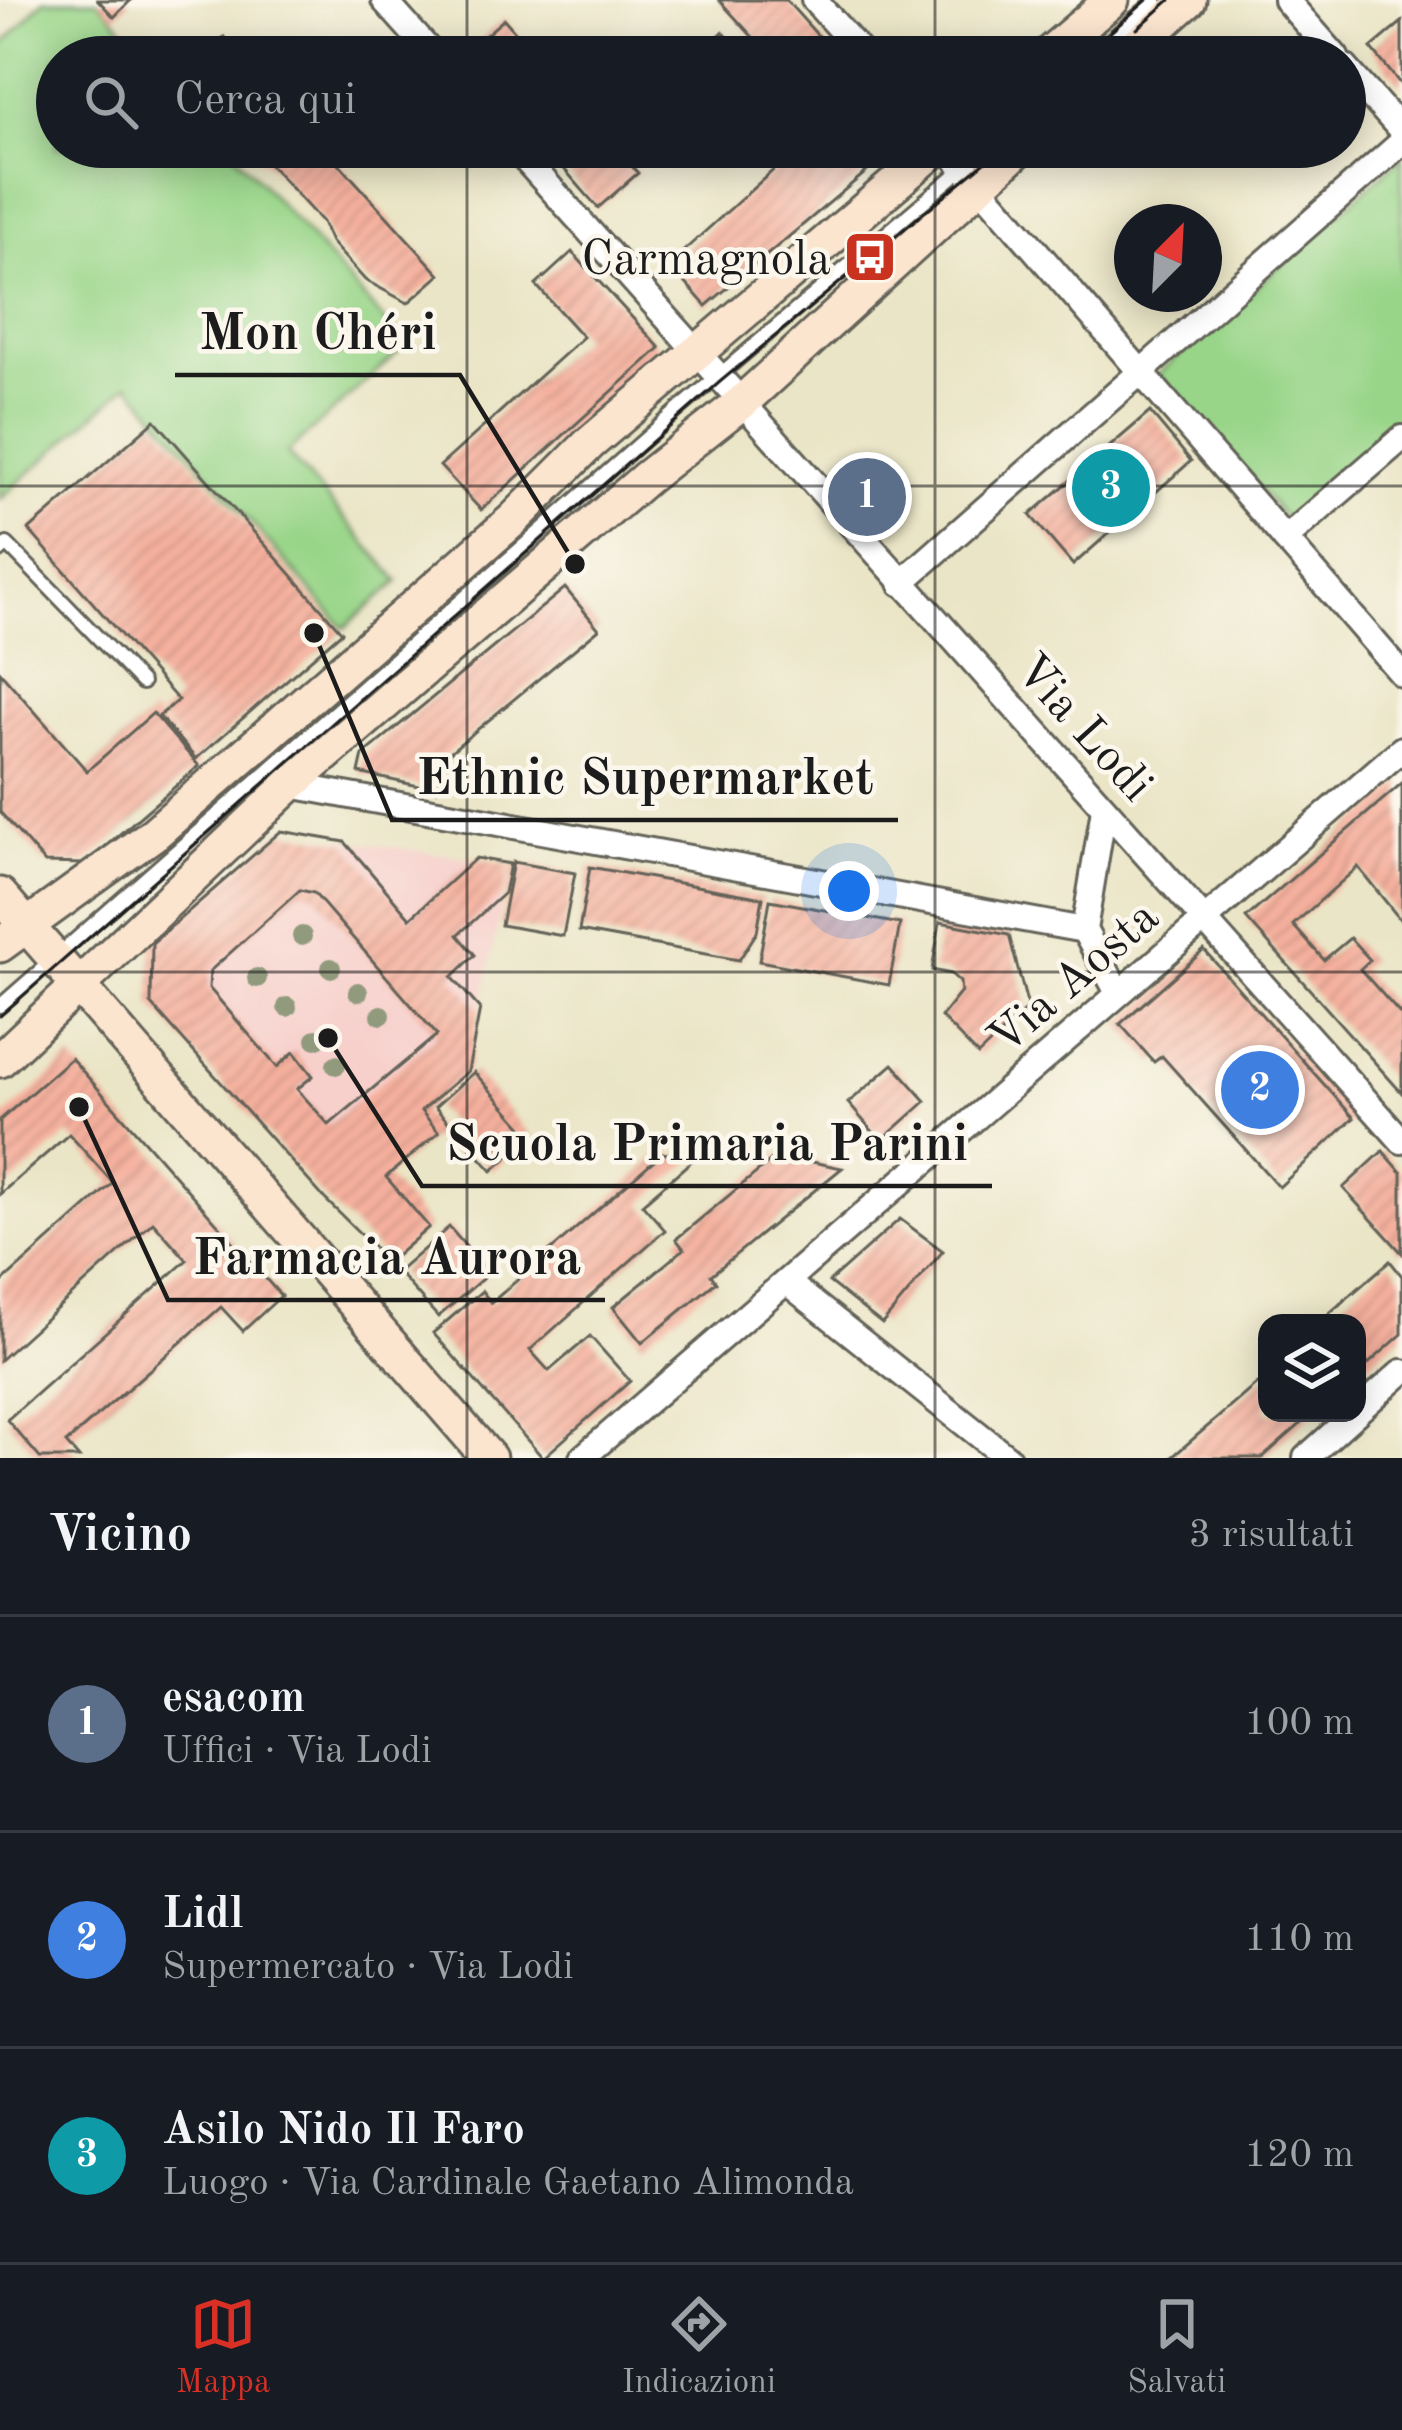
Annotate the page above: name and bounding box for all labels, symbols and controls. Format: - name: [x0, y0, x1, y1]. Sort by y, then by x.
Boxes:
- search box: [36, 36, 1366, 168]
- icon: search: [78, 69, 144, 135]
- text: Cerca qui: [174, 79, 357, 124]
- north arrow: [1114, 204, 1222, 312]
- bus stop icon: Carmagnola: [842, 229, 898, 285]
- place label: Carmagnola: [581, 237, 831, 285]
- callout: Mon Chéri: [175, 288, 460, 375]
- text: Mon Chéri: [199, 310, 437, 361]
- pin: 3: [1072, 443, 1150, 533]
- pin: 1: [828, 452, 906, 542]
- street label: Via Lodi: [1005, 646, 1161, 811]
- callout: Ethnic Supermarket: [392, 733, 898, 820]
- text: Ethnic Supermarket: [416, 755, 874, 806]
- your location: [819, 861, 879, 921]
- street label: Via Aosta: [981, 893, 1168, 1065]
- pin: 2: [1221, 1045, 1299, 1135]
- callout: Scuola Primaria Parini: [422, 1099, 992, 1186]
- text: Scuola Primaria Parini: [446, 1121, 968, 1172]
- callout: Farmacia Aurora: [168, 1213, 605, 1300]
- text: Farmacia Aurora: [193, 1235, 581, 1286]
- map controls: [1258, 1314, 1366, 1422]
- button: layers: [1258, 1314, 1366, 1422]
- text: Vicino: [48, 1511, 192, 1562]
- text: 3 risultati: [1189, 1516, 1354, 1555]
- text: esacom: [162, 1677, 305, 1722]
- text: 1: [76, 1704, 98, 1743]
- text: 100 m: [1244, 1704, 1354, 1743]
- text: Uffici · Via Lodi: [162, 1732, 432, 1771]
- text: Lidl: [162, 1893, 244, 1938]
- text: 2: [76, 1920, 98, 1959]
- text: 110 m: [1244, 1920, 1354, 1959]
- text: Supermercato · Via Lodi: [162, 1948, 574, 1987]
- text: Asilo Nido Il Faro: [162, 2109, 525, 2154]
- text: 3: [76, 2136, 98, 2175]
- text: 120 m: [1244, 2136, 1354, 2175]
- text: Luogo · Via Cardinale Gaetano Alimonda: [162, 2164, 854, 2203]
- tab: Mappa: [176, 2291, 270, 2404]
- tab: Indicazioni: [622, 2291, 776, 2404]
- tab: Salvati: [1127, 2291, 1226, 2404]

